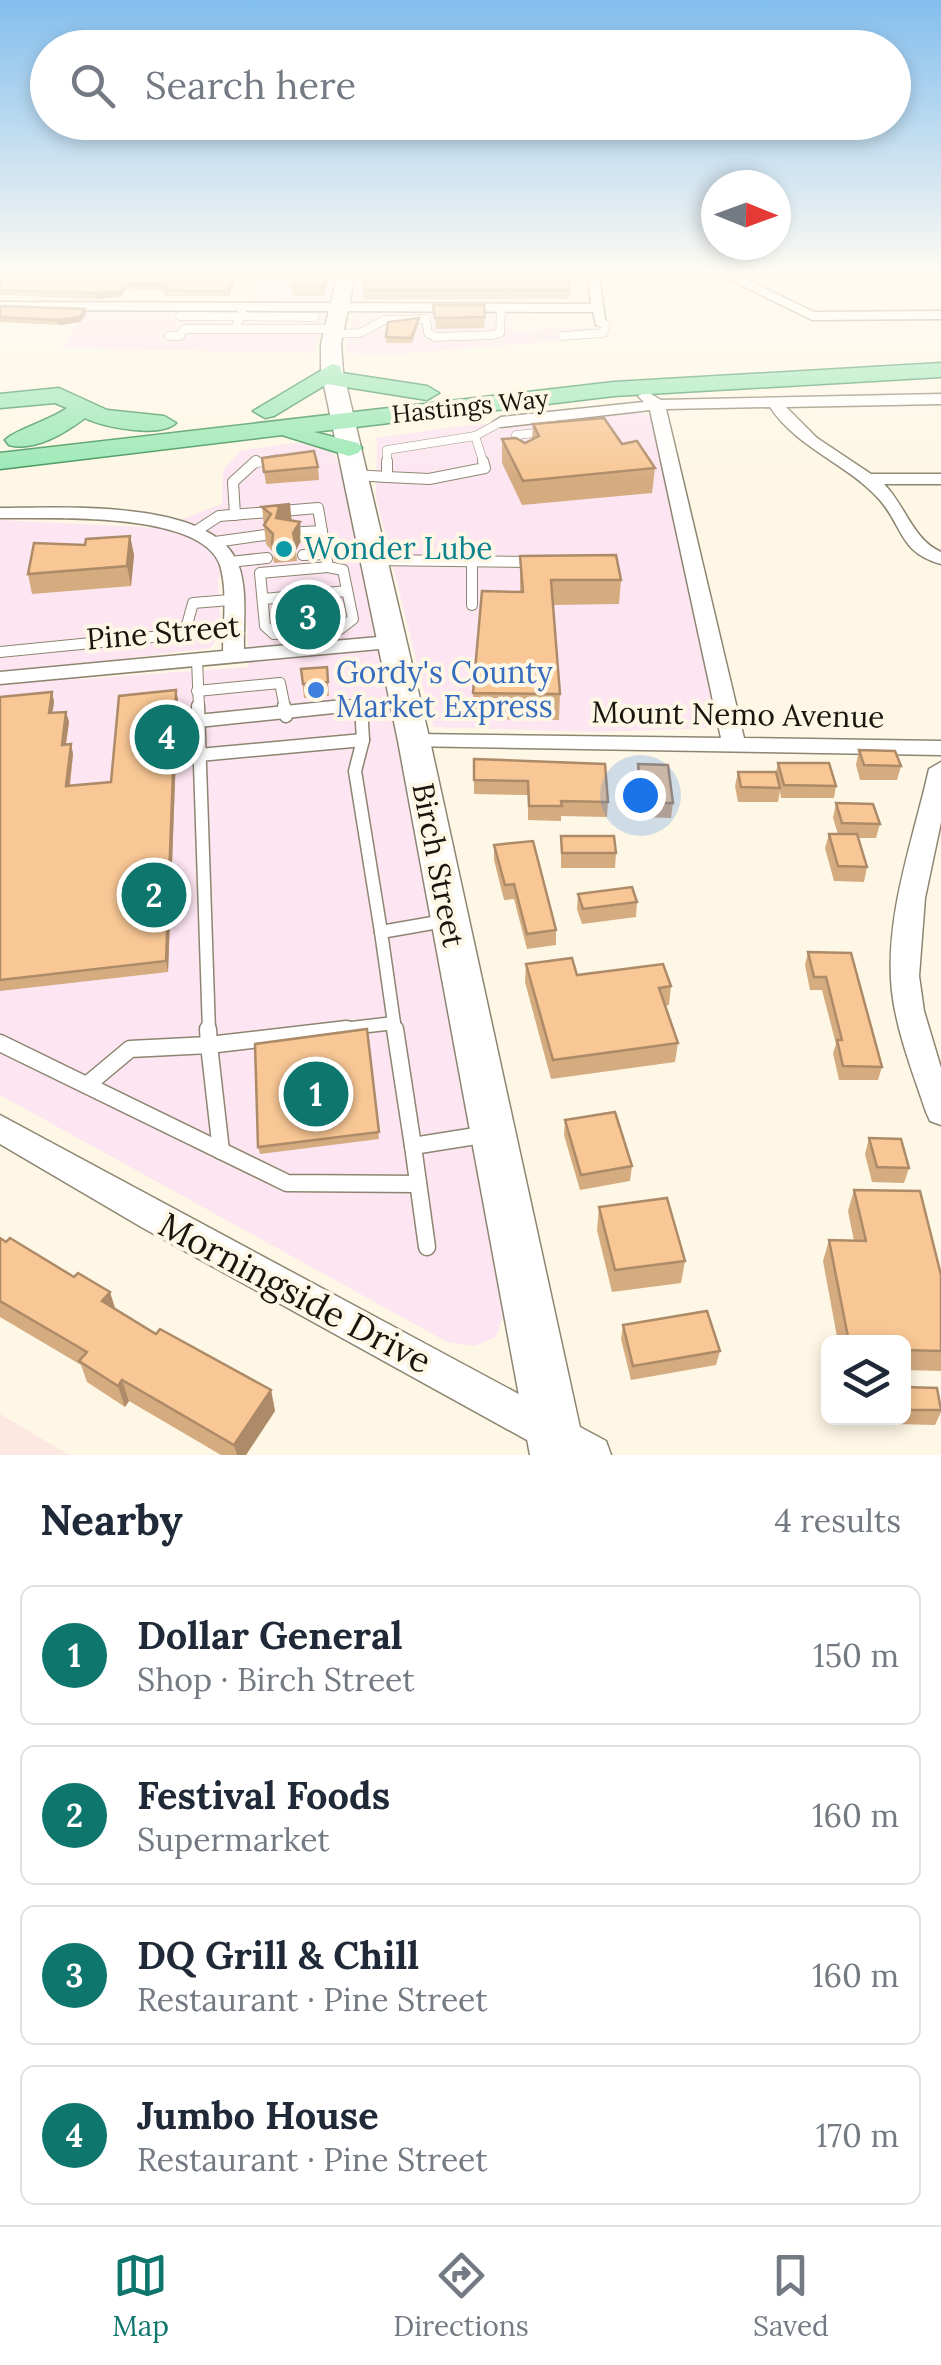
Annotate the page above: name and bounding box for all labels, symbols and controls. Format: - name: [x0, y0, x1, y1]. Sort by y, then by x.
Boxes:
- search box: [30, 30, 911, 140]
- icon: search: [65, 58, 120, 113]
- text: Search here: [145, 61, 356, 109]
- north arrow: [701, 170, 791, 260]
- street label: Hastings Way: [390, 382, 551, 430]
- place label: Wonder Lube: [304, 529, 493, 567]
- marker: Wonder Lube: [273, 538, 295, 560]
- pin: 3: [276, 580, 340, 654]
- street label: Pine Street: [85, 606, 242, 658]
- place label: Gordy's County Market Express: [336, 653, 553, 725]
- marker: Gordy's County Market Express: [305, 679, 327, 701]
- street label: Mount Nemo Avenue: [591, 692, 885, 736]
- pin: 4: [134, 700, 200, 774]
- your location: [615, 770, 666, 821]
- street label: Birch Street: [404, 779, 474, 951]
- pin: 2: [122, 858, 186, 932]
- pin: 1: [284, 1056, 348, 1132]
- street label: Morningside Drive: [151, 1202, 439, 1383]
- map controls: [821, 1335, 911, 1425]
- button: layers: [821, 1335, 911, 1425]
- text: Nearby: [40, 1493, 183, 1547]
- text: 4 results: [774, 1500, 901, 1541]
- text: Dollar General: [137, 1611, 403, 1659]
- text: 1: [68, 1635, 81, 1676]
- text: 150 m: [813, 1635, 899, 1676]
- text: Shop · Birch Street: [137, 1659, 415, 1700]
- text: Festival Foods: [137, 1771, 390, 1819]
- text: 2: [66, 1795, 83, 1836]
- text: 160 m: [812, 1795, 899, 1836]
- text: Supermarket: [137, 1819, 330, 1860]
- text: DQ Grill & Chill: [137, 1931, 419, 1979]
- text: 3: [66, 1955, 83, 1996]
- text: 160 m: [812, 1955, 899, 1996]
- text: Restaurant · Pine Street: [137, 1979, 488, 2020]
- text: Jumbo House: [137, 2091, 379, 2139]
- text: 4: [66, 2115, 83, 2156]
- text: 170 m: [816, 2115, 899, 2156]
- text: Restaurant · Pine Street: [137, 2139, 488, 2180]
- tab: Map: [112, 2248, 169, 2344]
- tab: Directions: [393, 2248, 529, 2344]
- tab: Saved: [753, 2248, 829, 2344]

